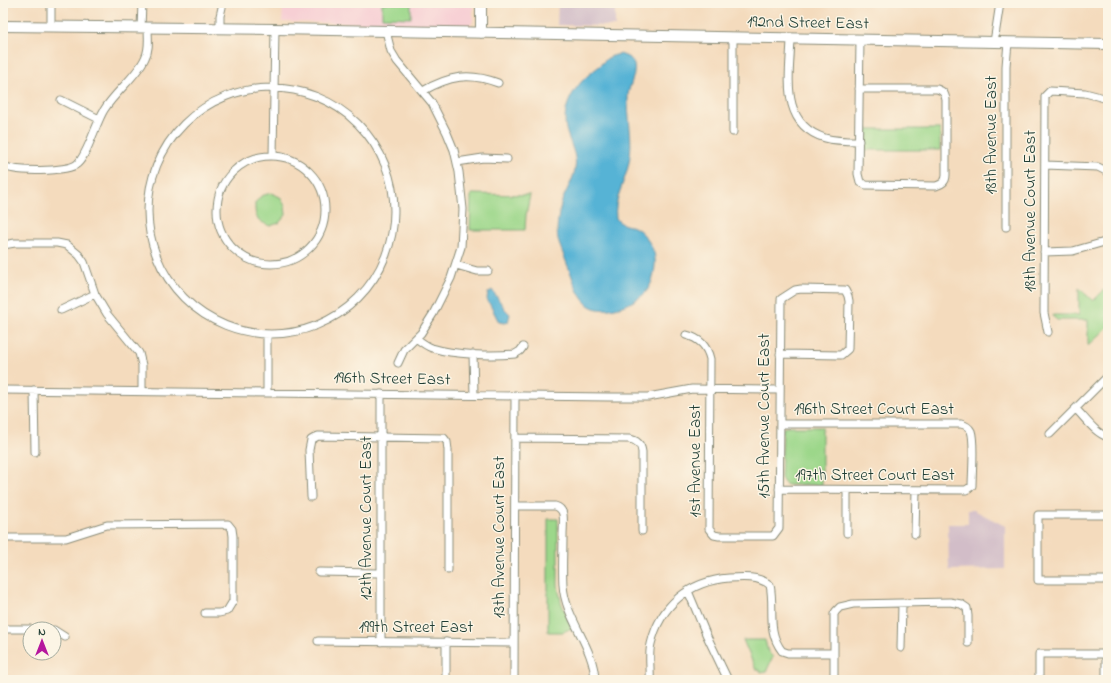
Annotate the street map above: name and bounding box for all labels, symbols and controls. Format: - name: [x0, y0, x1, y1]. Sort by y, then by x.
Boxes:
- street label: 192nd Street East: [747, 9, 870, 37]
- street label: 18th Avenue East: [979, 75, 1004, 194]
- street label: 18th Avenue Court East: [1018, 130, 1043, 292]
- street label: 15th Avenue Court East: [752, 333, 777, 499]
- street label: 196th Street East: [333, 365, 451, 393]
- street label: 196th Street Court East: [794, 397, 954, 422]
- street label: 1st Avenue East: [683, 404, 708, 517]
- street label: 12th Avenue Court East: [354, 436, 379, 600]
- street label: 13th Avenue Court East: [487, 455, 512, 618]
- street label: 197th Street Court East: [795, 463, 955, 488]
- street label: 199th Street East: [359, 615, 474, 640]
- north arrow: [22, 621, 62, 661]
- text: N: [38, 624, 46, 640]

